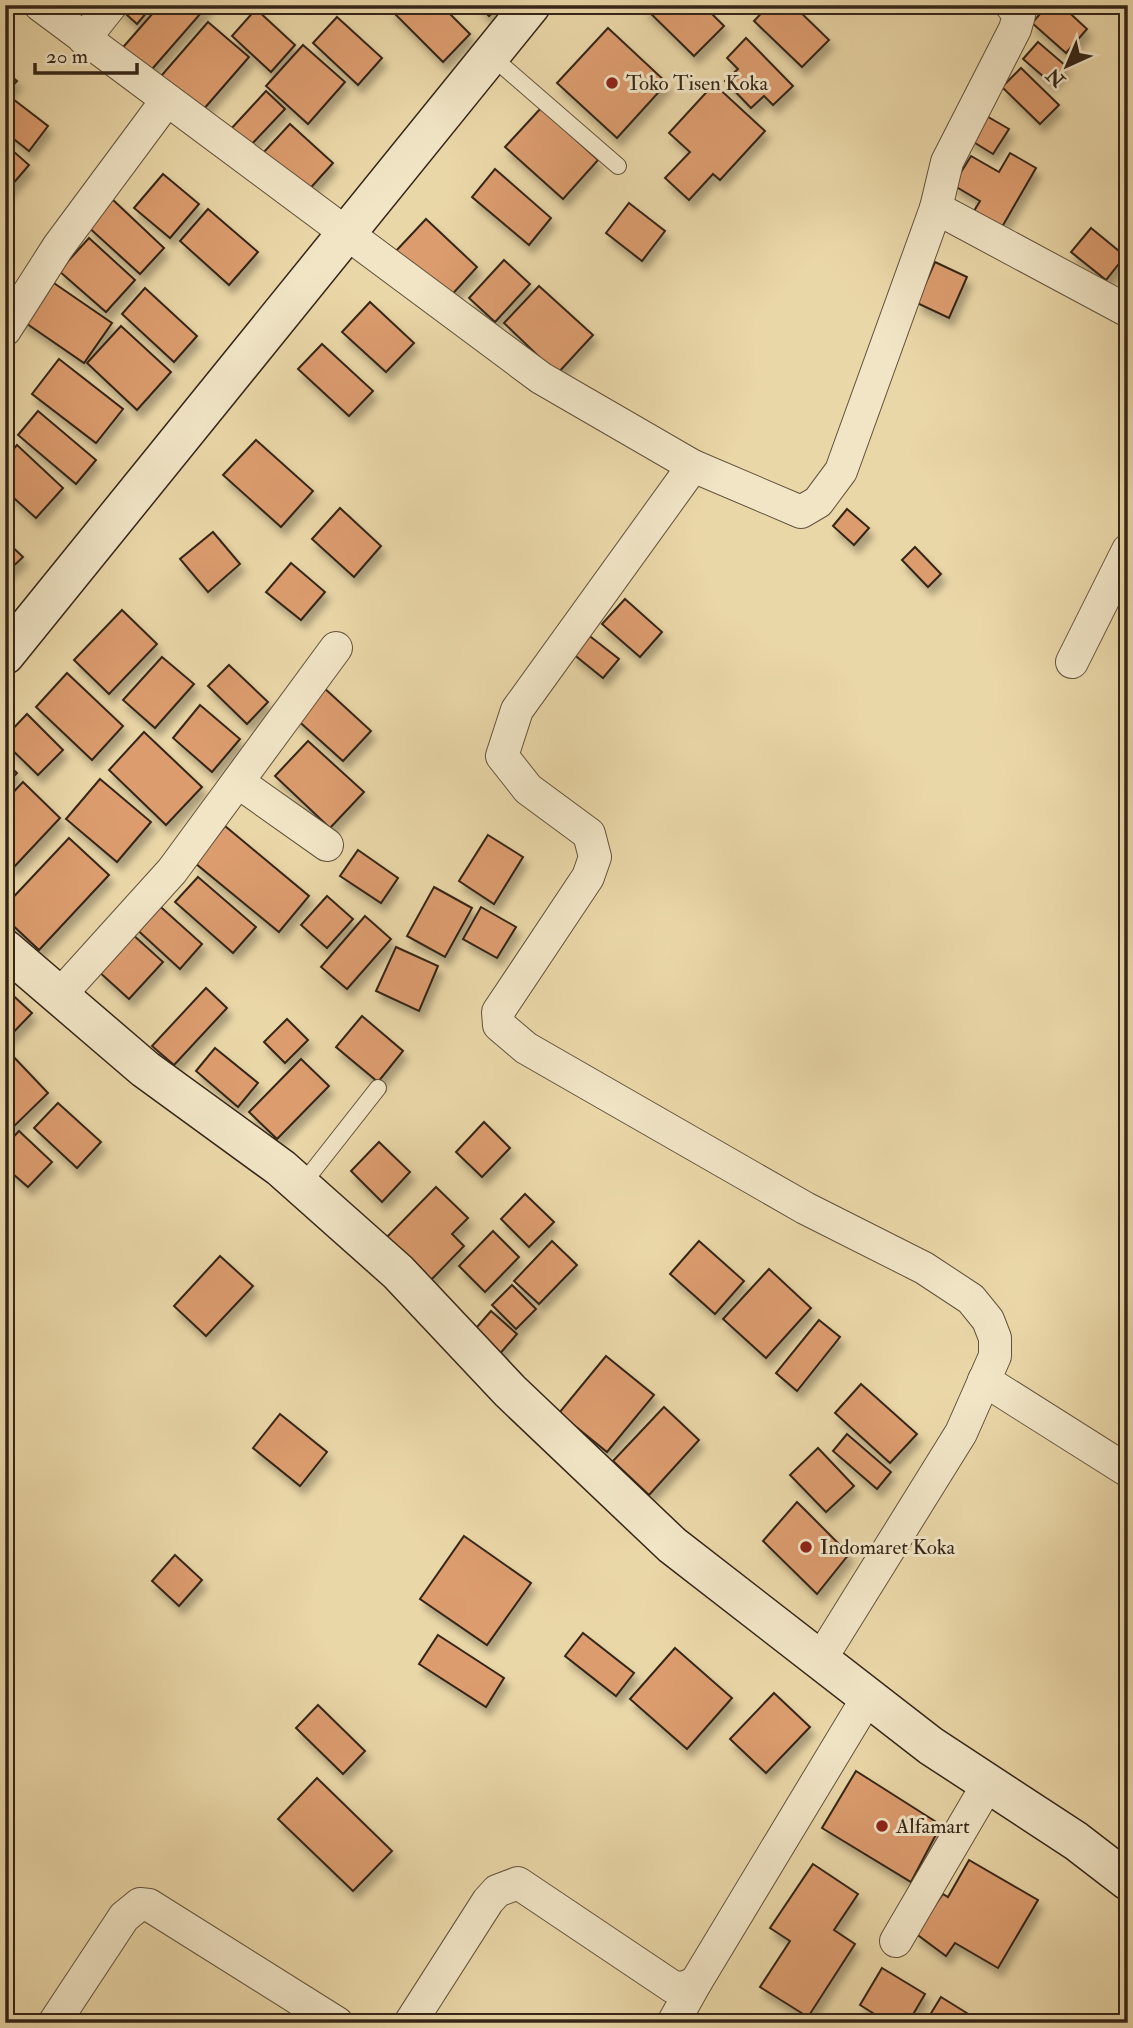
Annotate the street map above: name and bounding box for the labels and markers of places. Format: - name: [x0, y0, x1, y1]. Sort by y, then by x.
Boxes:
- place label: Toko Tisen Koka: [626, 70, 768, 97]
- marker: Toko Tisen Koka: [604, 75, 620, 91]
- place label: Indomaret Koka: [820, 1534, 956, 1561]
- marker: Indomaret Koka: [798, 1539, 814, 1555]
- place label: Alfamart: [895, 1813, 970, 1840]
- marker: Alfamart: [874, 1818, 890, 1834]

